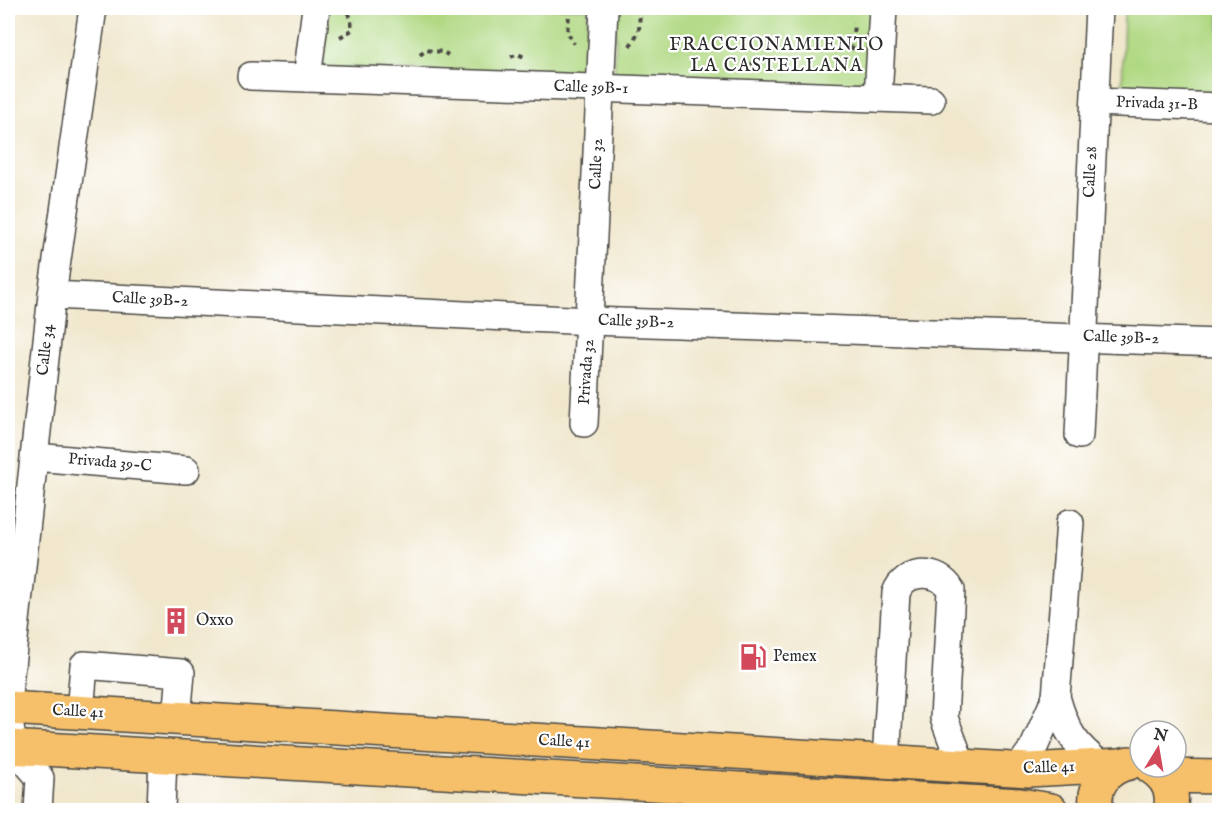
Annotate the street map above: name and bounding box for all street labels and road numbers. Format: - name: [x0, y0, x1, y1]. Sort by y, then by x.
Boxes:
- street label: Calle 39B-1: [553, 77, 629, 99]
- street label: Privada 31-B: [1116, 93, 1198, 115]
- street label: Calle 32: [586, 138, 608, 190]
- street label: Calle 28: [1080, 146, 1102, 198]
- street label: Calle 39B-2: [111, 288, 189, 312]
- street label: Calle 39B-2: [597, 311, 675, 333]
- street label: Calle 34: [33, 323, 59, 377]
- street label: Calle 39B-2: [1082, 327, 1160, 349]
- street label: Privada 32: [575, 339, 599, 405]
- street label: Privada 39-C: [67, 449, 153, 477]
- street label: Calle 41: [52, 701, 104, 723]
- street label: Calle 41: [538, 731, 590, 753]
- street label: Calle 41: [1023, 757, 1075, 779]

